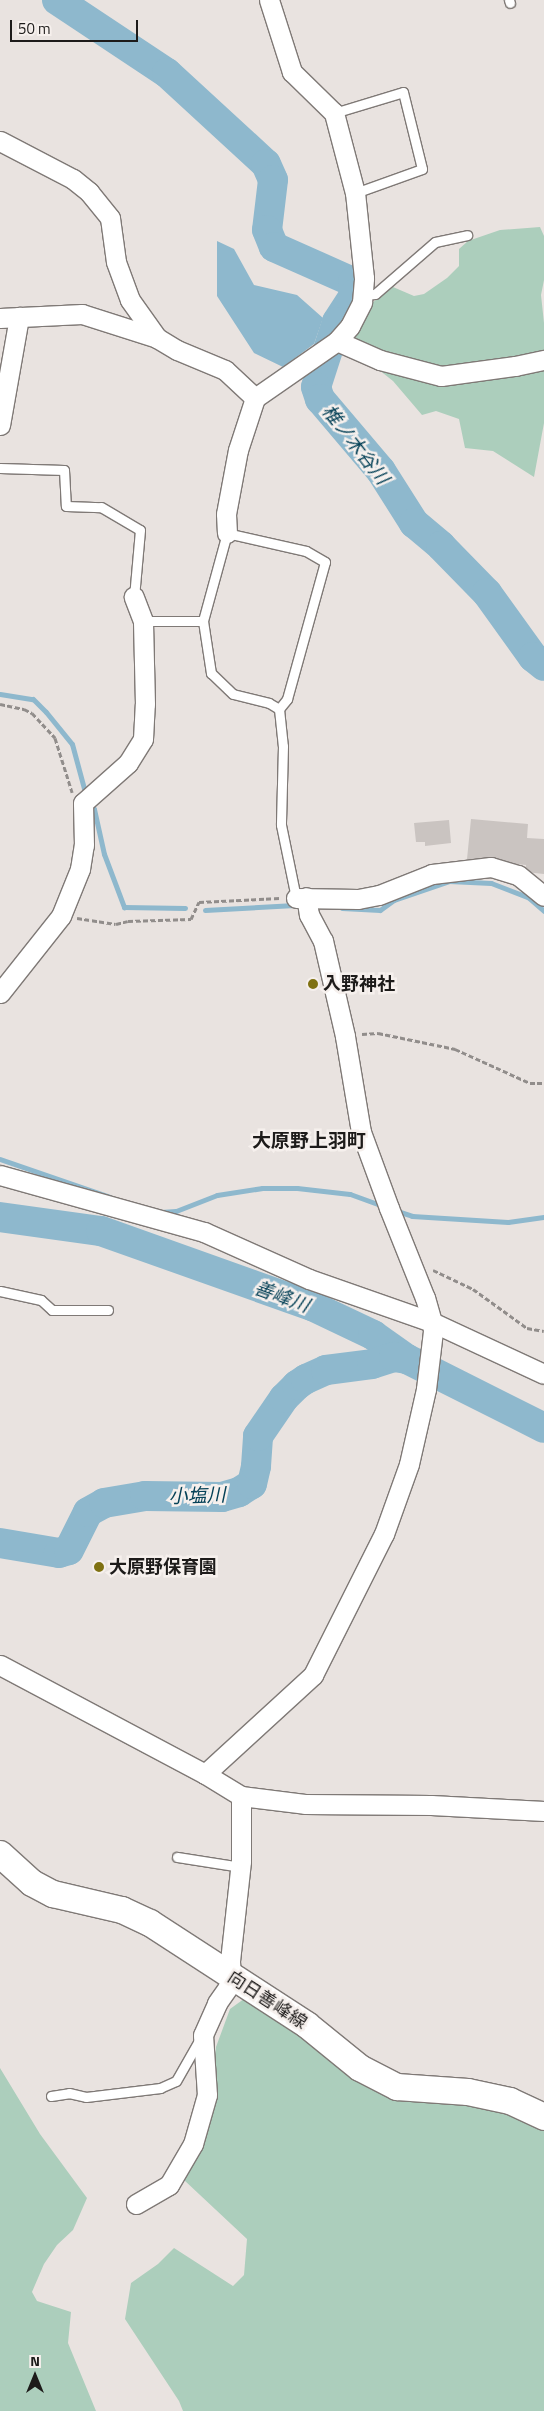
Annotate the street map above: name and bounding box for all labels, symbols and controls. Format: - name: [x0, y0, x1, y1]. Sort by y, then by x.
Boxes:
- scale bar: [12, 10, 140, 42]
- text: 50 m: [18, 17, 51, 40]
- water label: 椎ノ木谷川: [318, 400, 394, 488]
- place label: 入野神社: [323, 973, 395, 995]
- marker: 入野神社: [307, 978, 319, 990]
- district label: 大原野上羽町: [252, 1129, 366, 1151]
- water label: 善峰川: [251, 1276, 313, 1316]
- water label: 小塩川: [168, 1483, 226, 1507]
- place label: 大原野保育園: [109, 1556, 217, 1578]
- marker: 大原野保育園: [93, 1561, 105, 1573]
- street label: 向日善峰線: [223, 1966, 311, 2034]
- text: N: [30, 2350, 40, 2371]
- north arrow: [10, 2351, 60, 2401]

